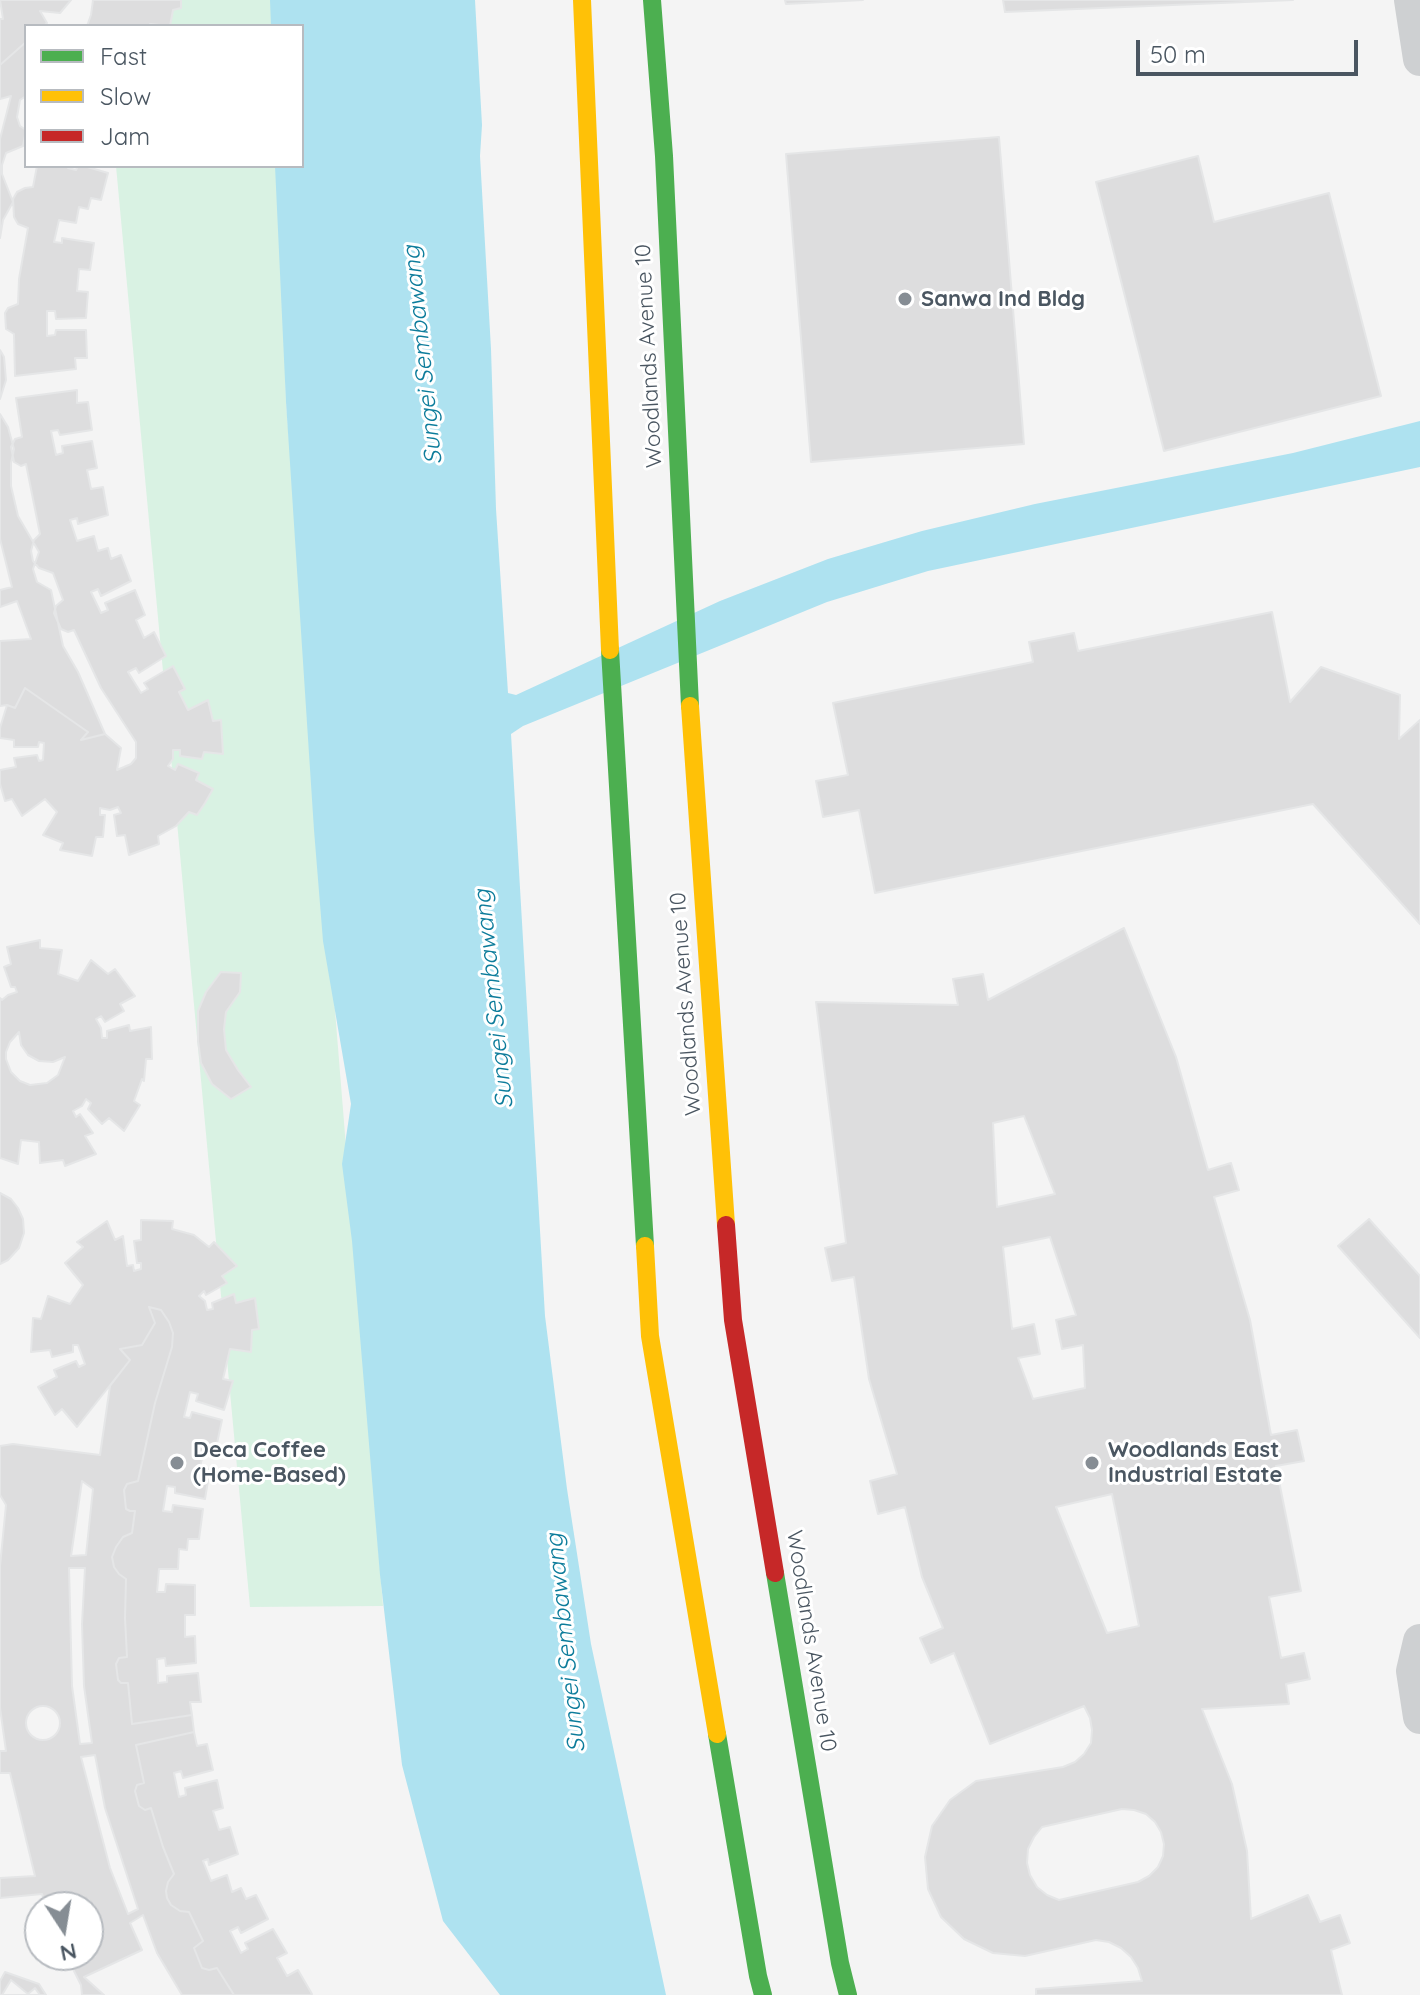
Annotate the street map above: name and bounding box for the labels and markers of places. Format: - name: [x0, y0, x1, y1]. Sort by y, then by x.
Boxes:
- place label: Sanwa Ind Bldg: [921, 286, 1085, 312]
- marker: Sanwa Ind Bldg: [896, 290, 914, 308]
- place label: Deca Coffee (Home-Based): [193, 1437, 346, 1488]
- place label: Woodlands East Industrial Estate: [1108, 1437, 1282, 1488]
- marker: Deca Coffee (Home-Based): [168, 1454, 186, 1472]
- marker: Woodlands East Industrial Estate: [1083, 1454, 1101, 1472]

